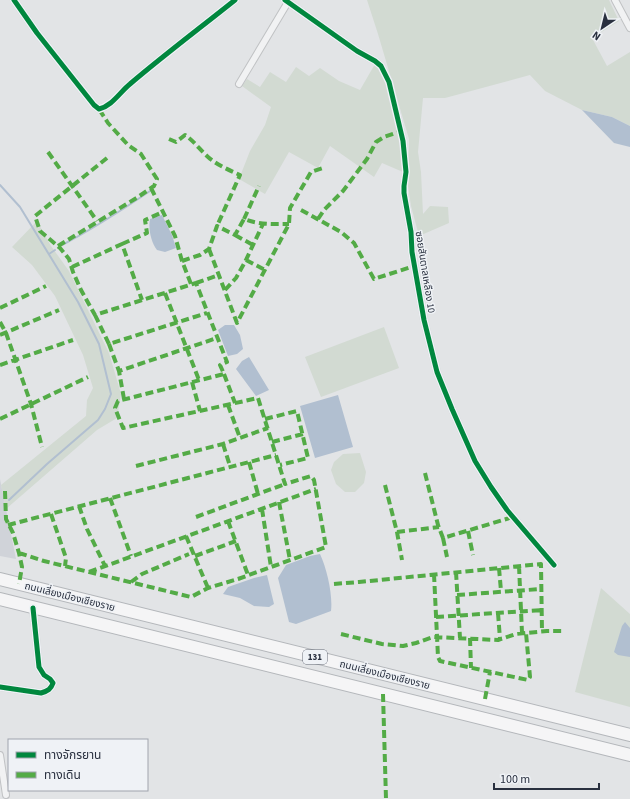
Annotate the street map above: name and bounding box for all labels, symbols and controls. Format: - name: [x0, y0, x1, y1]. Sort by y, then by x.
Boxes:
- north arrow: [582, 8, 622, 48]
- text: N: [589, 28, 604, 44]
- street label: ซอยสันตาลเหลือง 10: [412, 230, 438, 314]
- street label: ถนนเลี่ยงเมืองเชียงราย: [23, 578, 117, 615]
- road number: 131: [303, 650, 327, 664]
- street label: ถนนเลี่ยงเมืองเชียงราย: [338, 656, 432, 693]
- legend: [8, 739, 148, 791]
- text: ทางจักรยาน: [44, 747, 101, 764]
- scale bar: [494, 765, 599, 791]
- text: ทางเดิน: [44, 767, 81, 784]
- text: 100 m: [500, 771, 530, 788]

